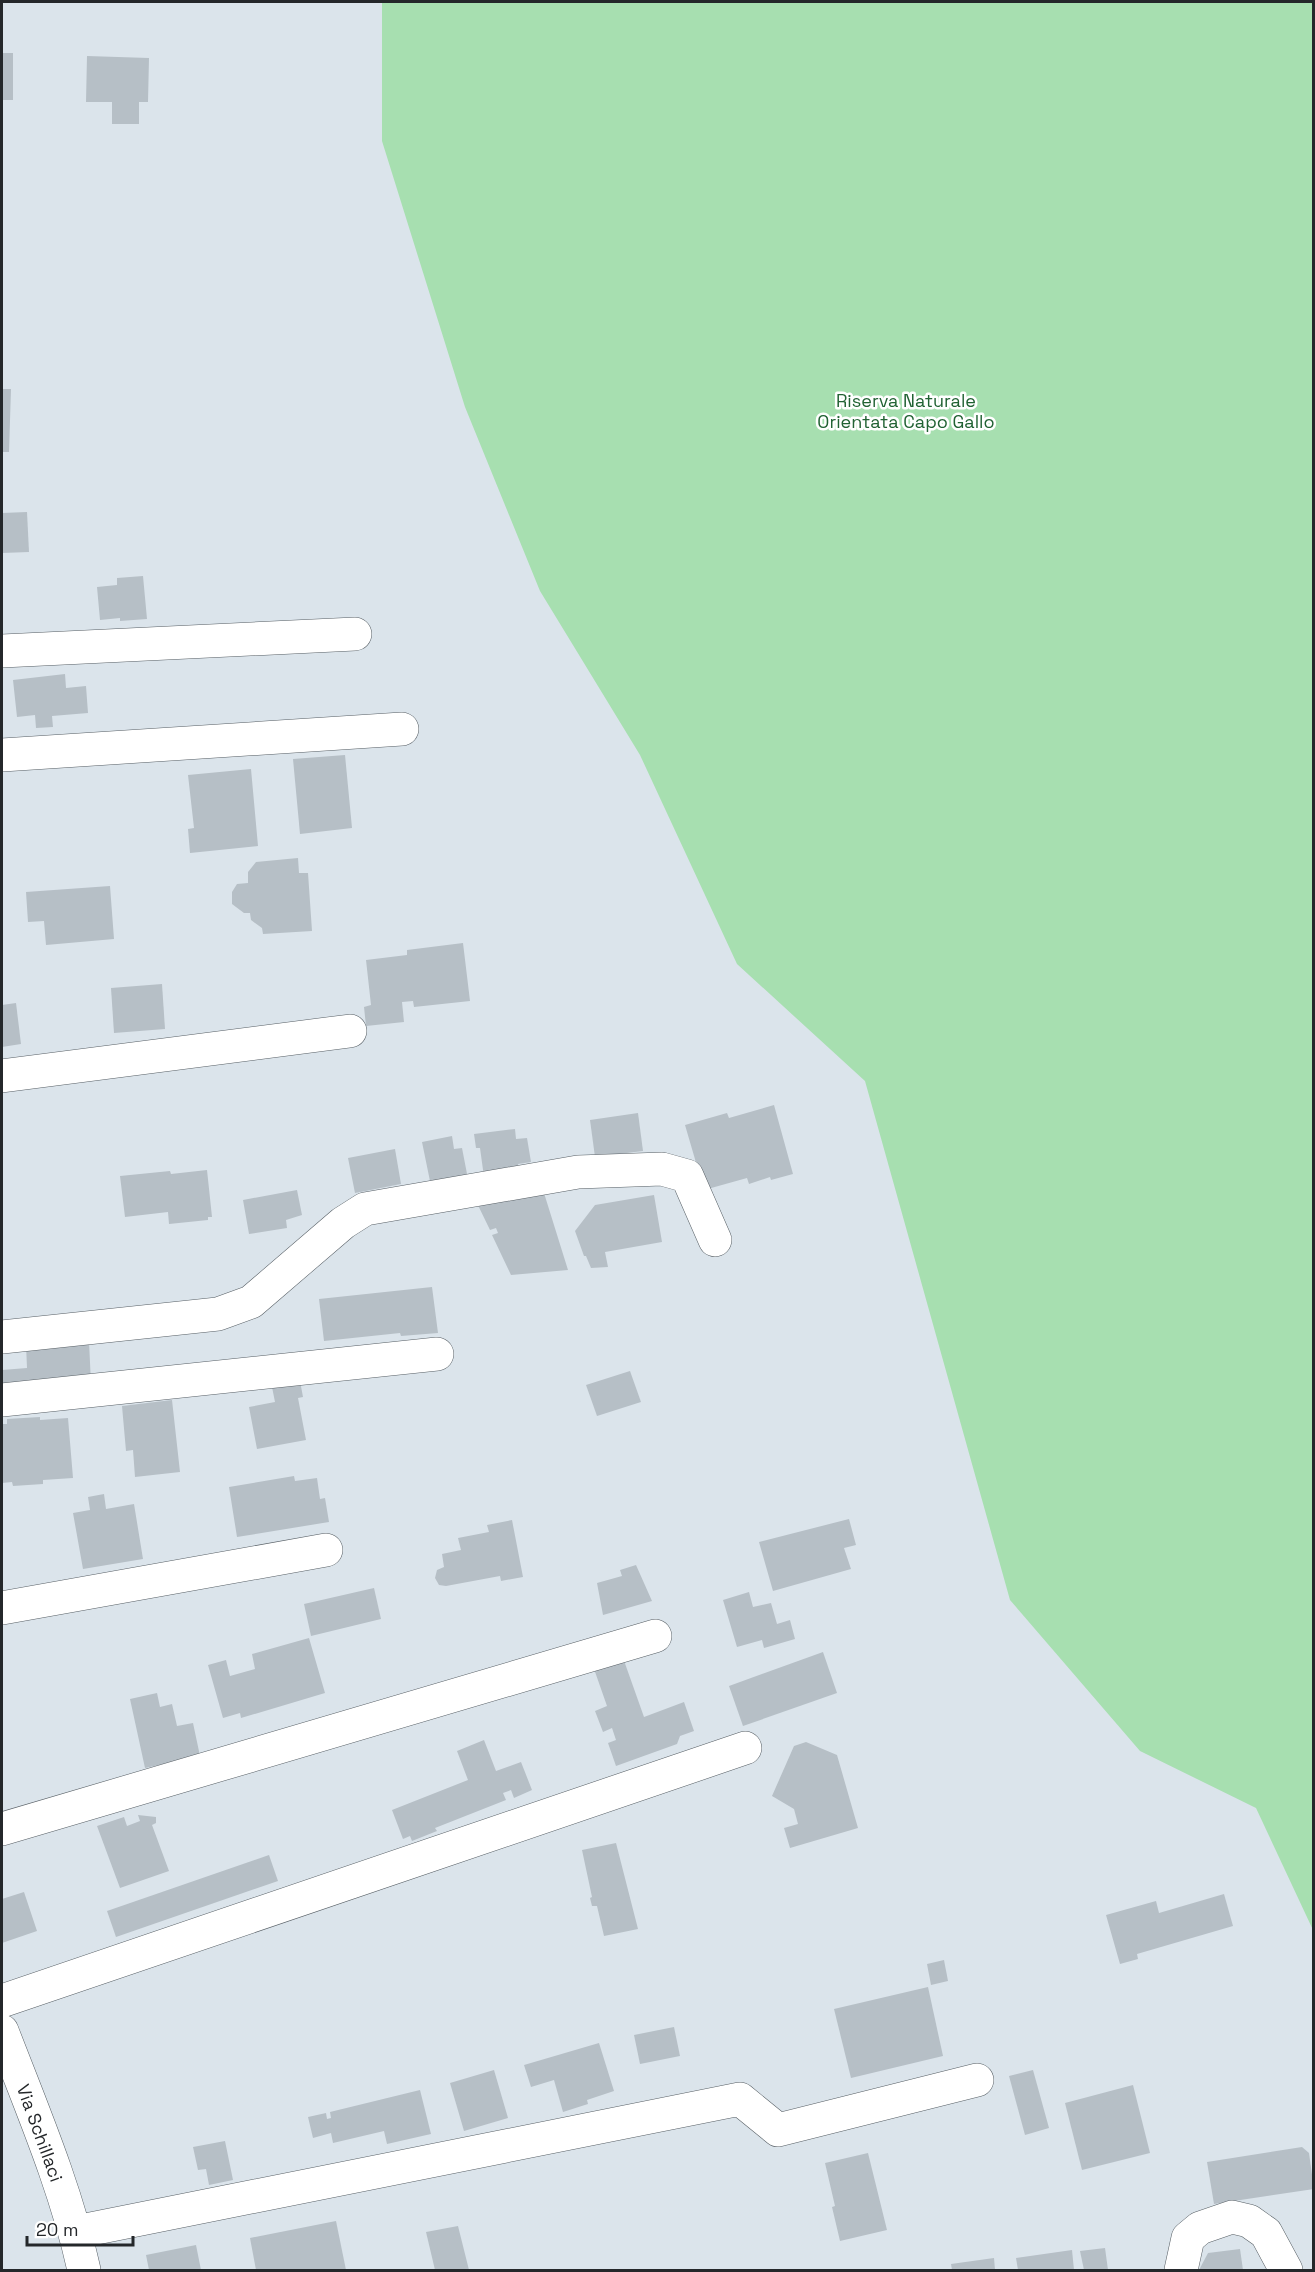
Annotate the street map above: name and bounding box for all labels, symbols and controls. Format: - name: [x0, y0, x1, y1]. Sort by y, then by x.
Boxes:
- park label: Riserva Naturale Orientata Capo Gallo: [817, 389, 995, 433]
- street label: Via Schillaci: [12, 2081, 68, 2185]
- scale bar: [27, 2209, 134, 2247]
- text: 20 m: [36, 2218, 79, 2241]

